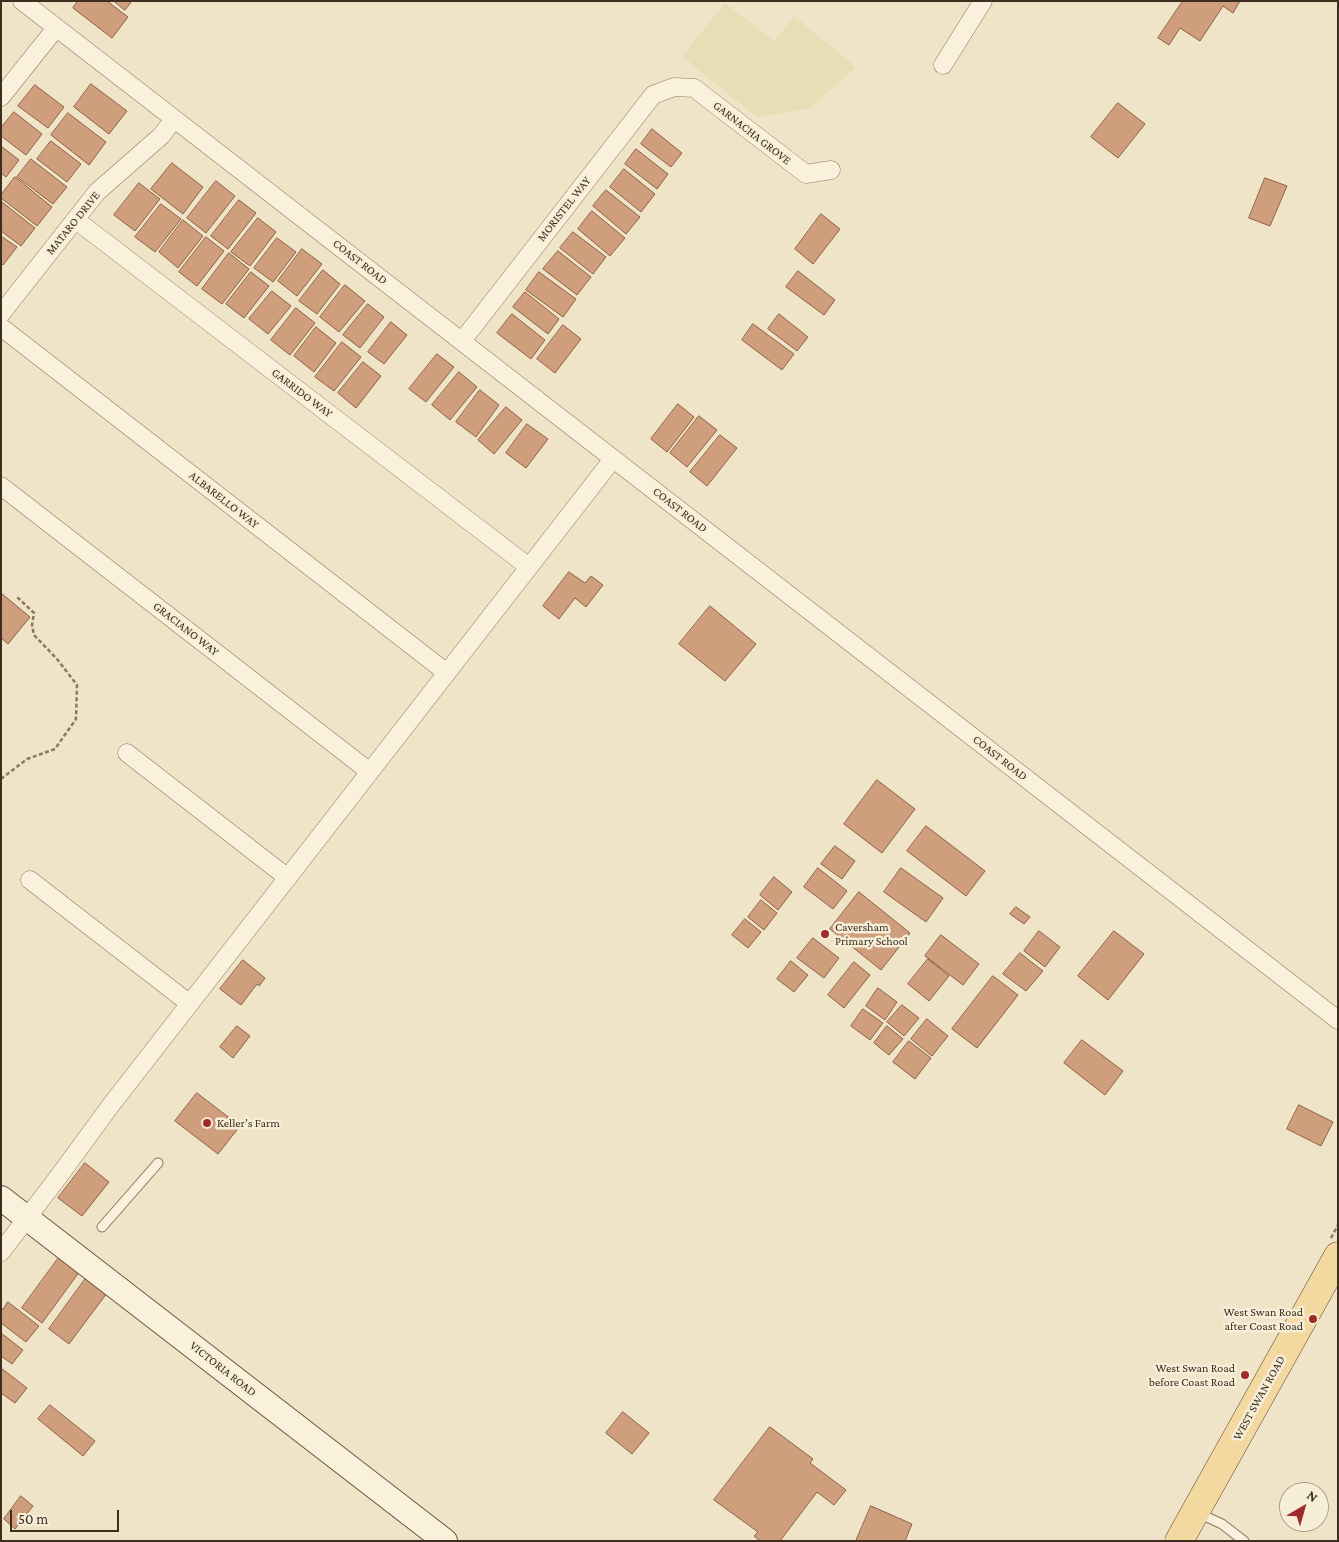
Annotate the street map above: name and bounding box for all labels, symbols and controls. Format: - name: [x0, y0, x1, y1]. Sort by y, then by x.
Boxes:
- street label: GARNACHA GROVE: [710, 98, 794, 168]
- street label: MORISTEL WAY: [534, 174, 594, 244]
- street label: MATARO DRIVE: [43, 188, 103, 258]
- street label: COAST ROAD: [330, 236, 390, 288]
- street label: GARRIDO WAY: [269, 365, 335, 421]
- street label: ALBARELLO WAY: [186, 468, 262, 532]
- street label: COAST ROAD: [650, 484, 710, 536]
- street label: GRACIANO WAY: [150, 599, 222, 659]
- street label: COAST ROAD: [970, 732, 1030, 784]
- place label: Caversham Primary School: [835, 920, 908, 948]
- marker: Caversham Primary School: [819, 928, 831, 940]
- place label: Keller’s Farm: [217, 1116, 280, 1130]
- marker: Keller’s Farm: [201, 1117, 213, 1129]
- place label: West Swan Road after Coast Road: [1223, 1305, 1303, 1333]
- marker: West Swan Road after Coast Road: [1307, 1313, 1319, 1325]
- street label: VICTORIA ROAD: [187, 1338, 259, 1400]
- street label: WEST SWAN ROAD: [1230, 1353, 1288, 1443]
- place label: West Swan Road before Coast Road: [1149, 1361, 1235, 1389]
- marker: West Swan Road before Coast Road: [1239, 1369, 1251, 1381]
- north arrow: [1279, 1482, 1329, 1532]
- text: N: [1304, 1487, 1321, 1505]
- scale bar: [12, 1500, 121, 1532]
- text: 50 m: [18, 1511, 48, 1527]

